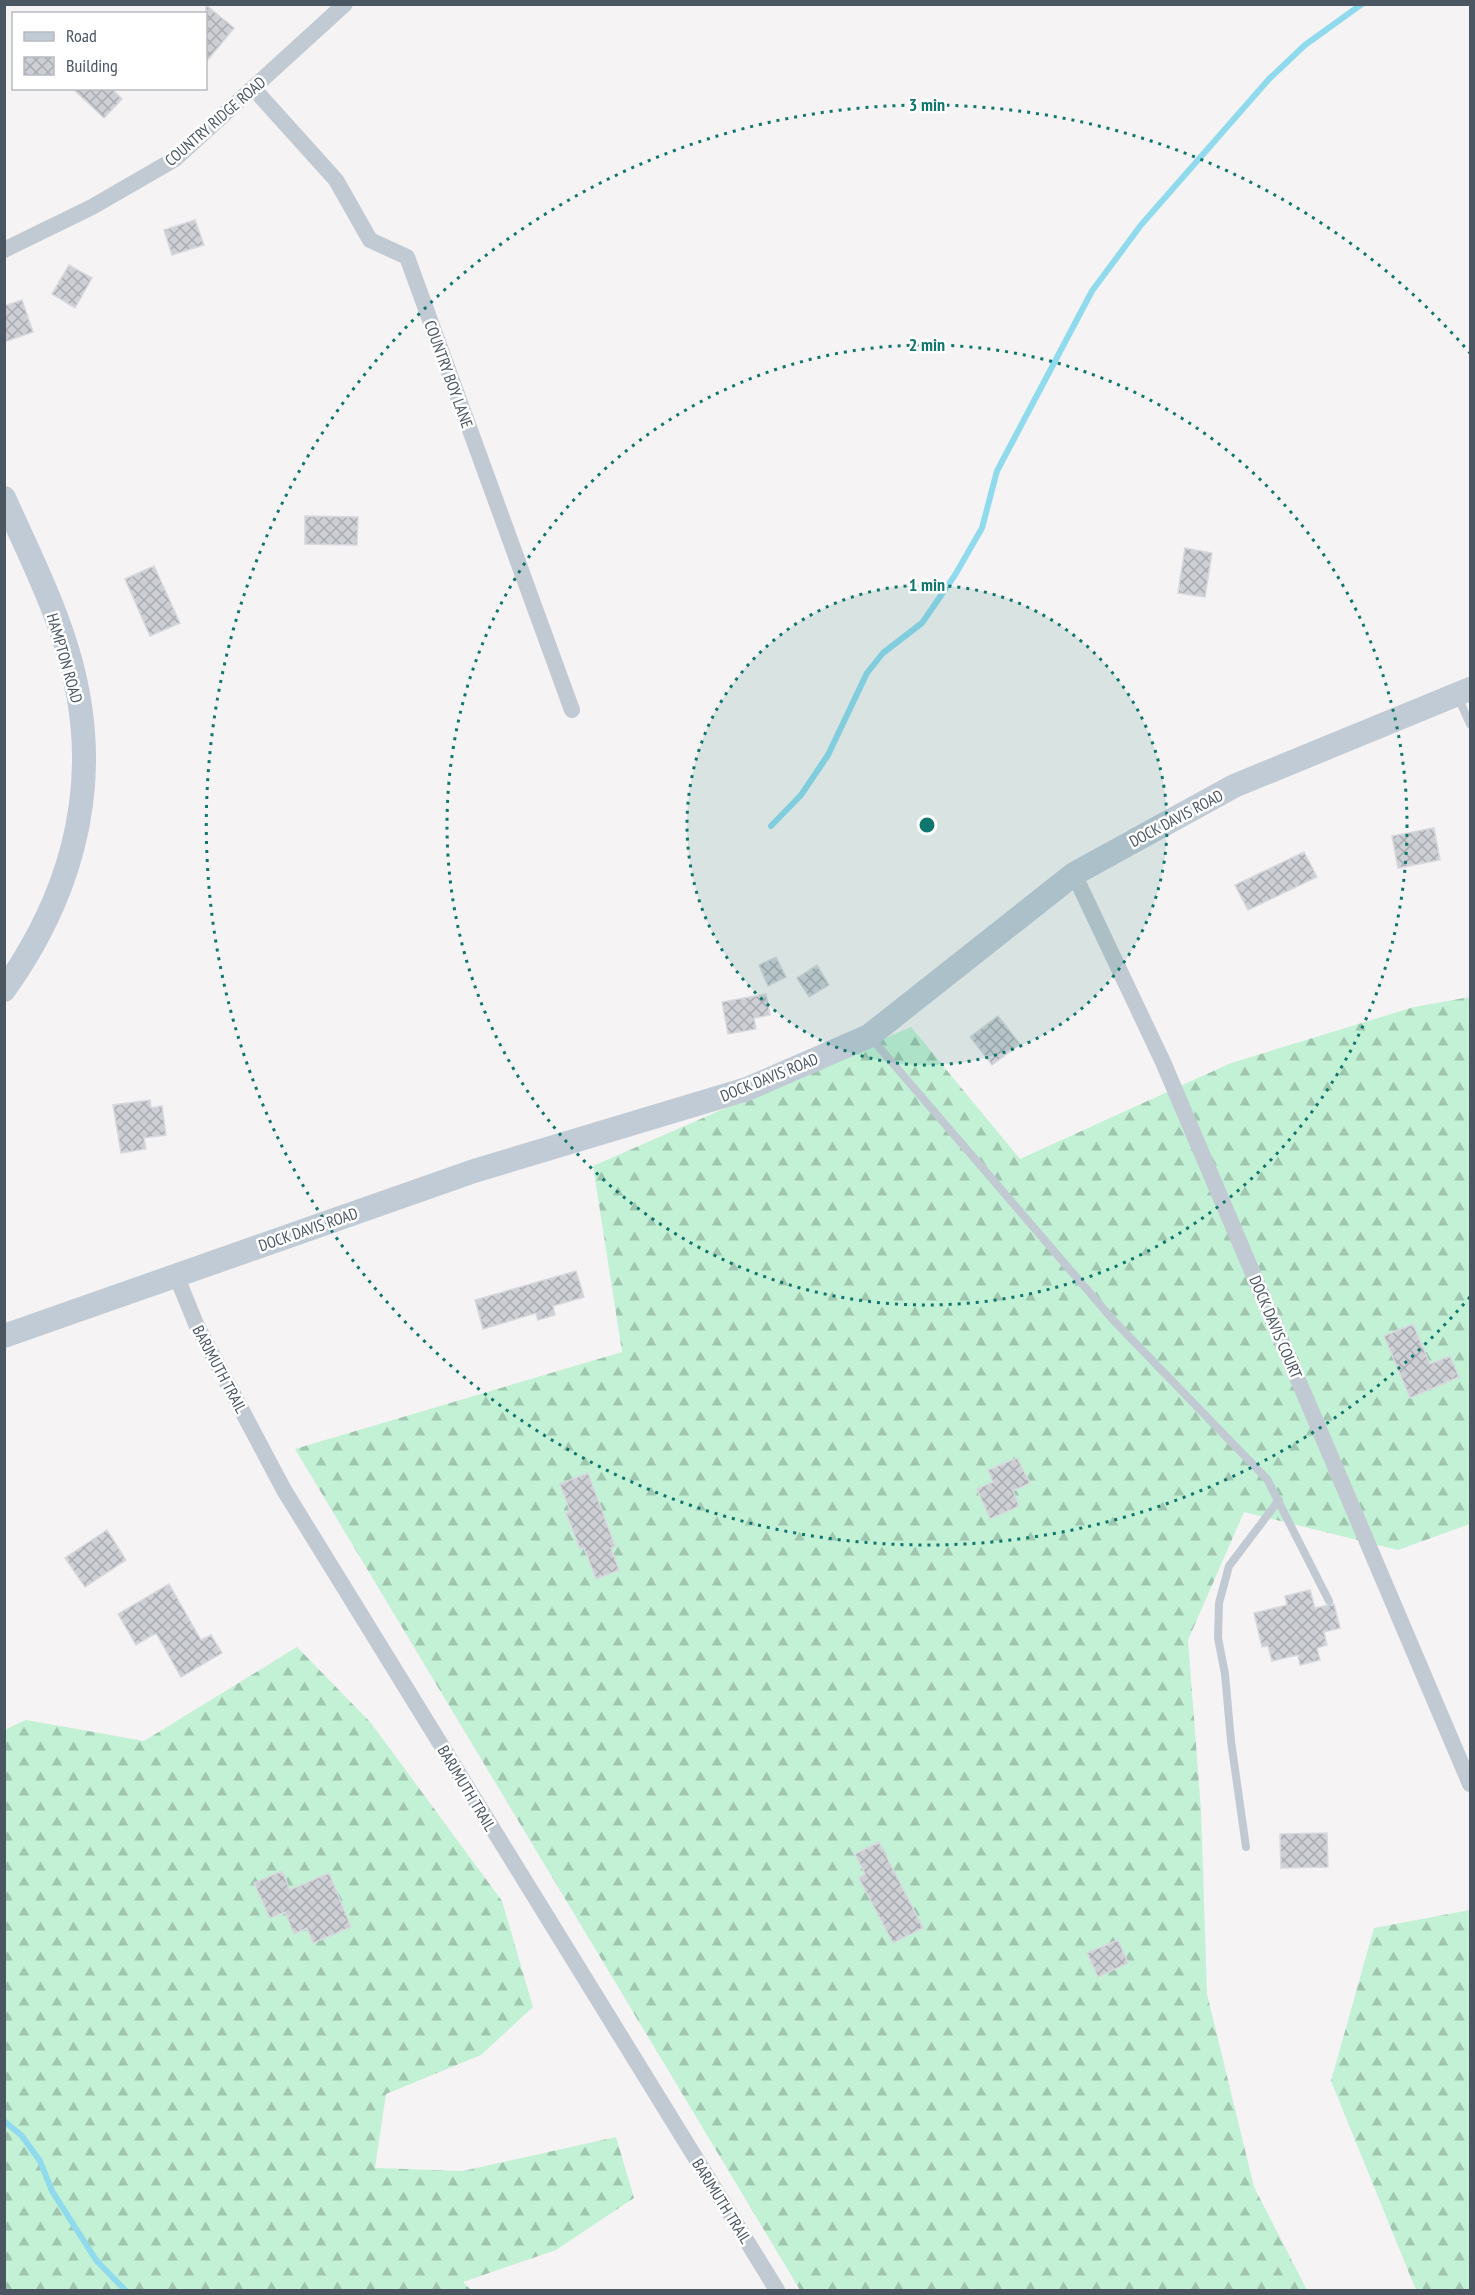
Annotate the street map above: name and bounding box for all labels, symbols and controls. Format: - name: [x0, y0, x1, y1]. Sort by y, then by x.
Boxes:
- legend: [12, 12, 207, 90]
- text: Road: [66, 24, 97, 47]
- text: Building: [66, 54, 118, 77]
- street label: COUNTRY RIDGE ROAD: [161, 72, 269, 170]
- text: 3 min: [909, 93, 945, 116]
- street label: COUNTRY BOY LANE: [420, 317, 478, 431]
- text: 2 min: [909, 333, 945, 356]
- text: 1 min: [909, 573, 945, 596]
- street label: HAMPTON ROAD: [43, 611, 87, 705]
- street label: DOCK DAVIS ROAD: [1126, 785, 1226, 851]
- centre of rings: [917, 815, 937, 835]
- street label: DOCK DAVIS ROAD: [717, 1048, 821, 1106]
- street label: DOCK DAVIS ROAD: [256, 1203, 360, 1255]
- street label: DOCK DAVIS COURT: [1245, 1272, 1307, 1382]
- street label: BARJMUTH TRAIL: [189, 1322, 252, 1417]
- street label: BARJMUTH TRAIL: [434, 1742, 501, 1835]
- street label: BARJMUTH TRAIL: [688, 2155, 756, 2247]

